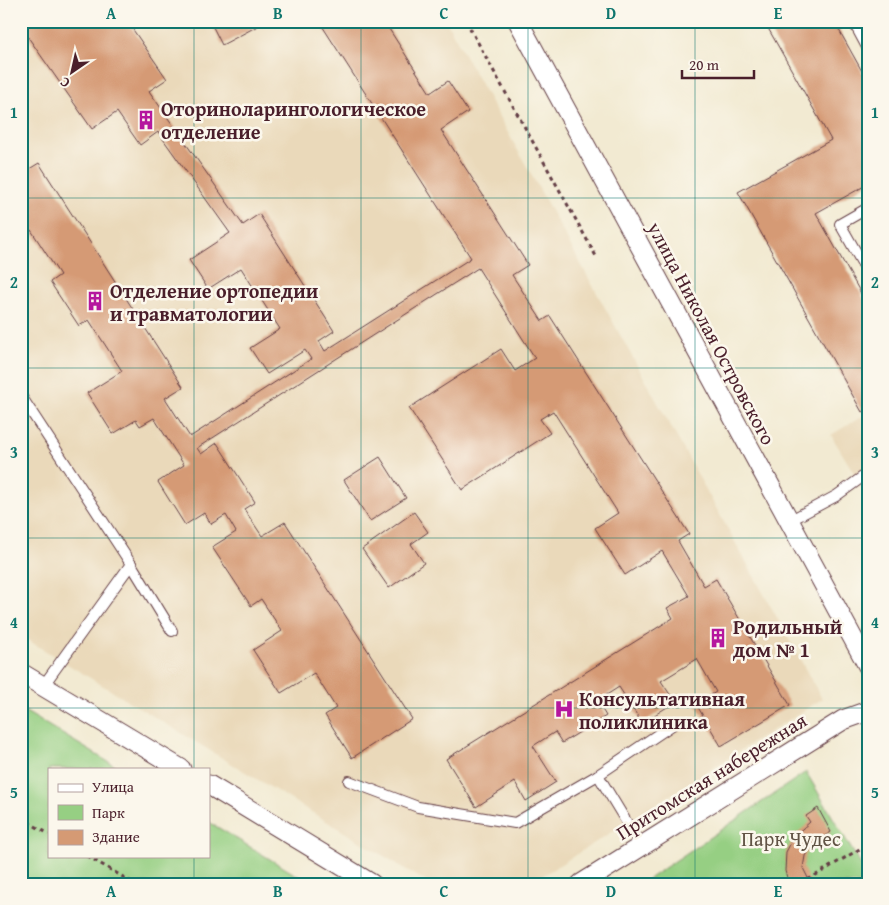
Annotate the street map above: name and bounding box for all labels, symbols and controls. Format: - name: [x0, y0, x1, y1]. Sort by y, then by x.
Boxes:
- text: A: [106, 1, 117, 25]
- text: B: [273, 1, 283, 25]
- text: C: [439, 1, 449, 25]
- text: D: [606, 1, 616, 25]
- text: E: [774, 1, 783, 25]
- north arrow: [48, 48, 98, 98]
- scale bar: [682, 48, 754, 80]
- text: 20 m: [689, 54, 720, 75]
- text: С: [56, 72, 74, 93]
- place label: Оториноларингологическое отделение: [161, 94, 426, 146]
- text: 1: [10, 100, 18, 124]
- text: 1: [871, 100, 879, 124]
- building icon: Оториноларингологическое отделение: [135, 109, 157, 131]
- street label: улица Николая Островского: [640, 215, 783, 450]
- text: 2: [10, 270, 18, 294]
- text: 2: [871, 270, 879, 294]
- place label: Отделение ортопедии и травматологии: [110, 276, 319, 328]
- building icon: Отделение ортопедии и травматологии: [84, 290, 106, 312]
- text: 3: [10, 440, 18, 464]
- text: 3: [871, 440, 879, 464]
- text: 4: [10, 610, 18, 634]
- text: 4: [871, 610, 879, 634]
- place label: Родильный дом № 1: [733, 612, 843, 664]
- building icon: Родильный дом № 1: [707, 627, 729, 649]
- place label: Консультативная поликлиника: [579, 684, 745, 736]
- hospital icon: Консультативная поликлиника: [553, 698, 575, 720]
- street label: Притомская набережная: [610, 705, 812, 847]
- legend: [48, 768, 210, 858]
- text: Улица: [92, 776, 135, 797]
- text: 5: [10, 780, 18, 804]
- text: 5: [871, 780, 879, 804]
- text: Парк: [92, 802, 125, 823]
- park label: Парк Чудес: [741, 824, 841, 853]
- text: Здание: [92, 826, 140, 847]
- text: A: [106, 879, 117, 903]
- text: B: [273, 879, 283, 903]
- text: C: [439, 879, 449, 903]
- text: D: [606, 879, 616, 903]
- text: E: [774, 879, 783, 903]

